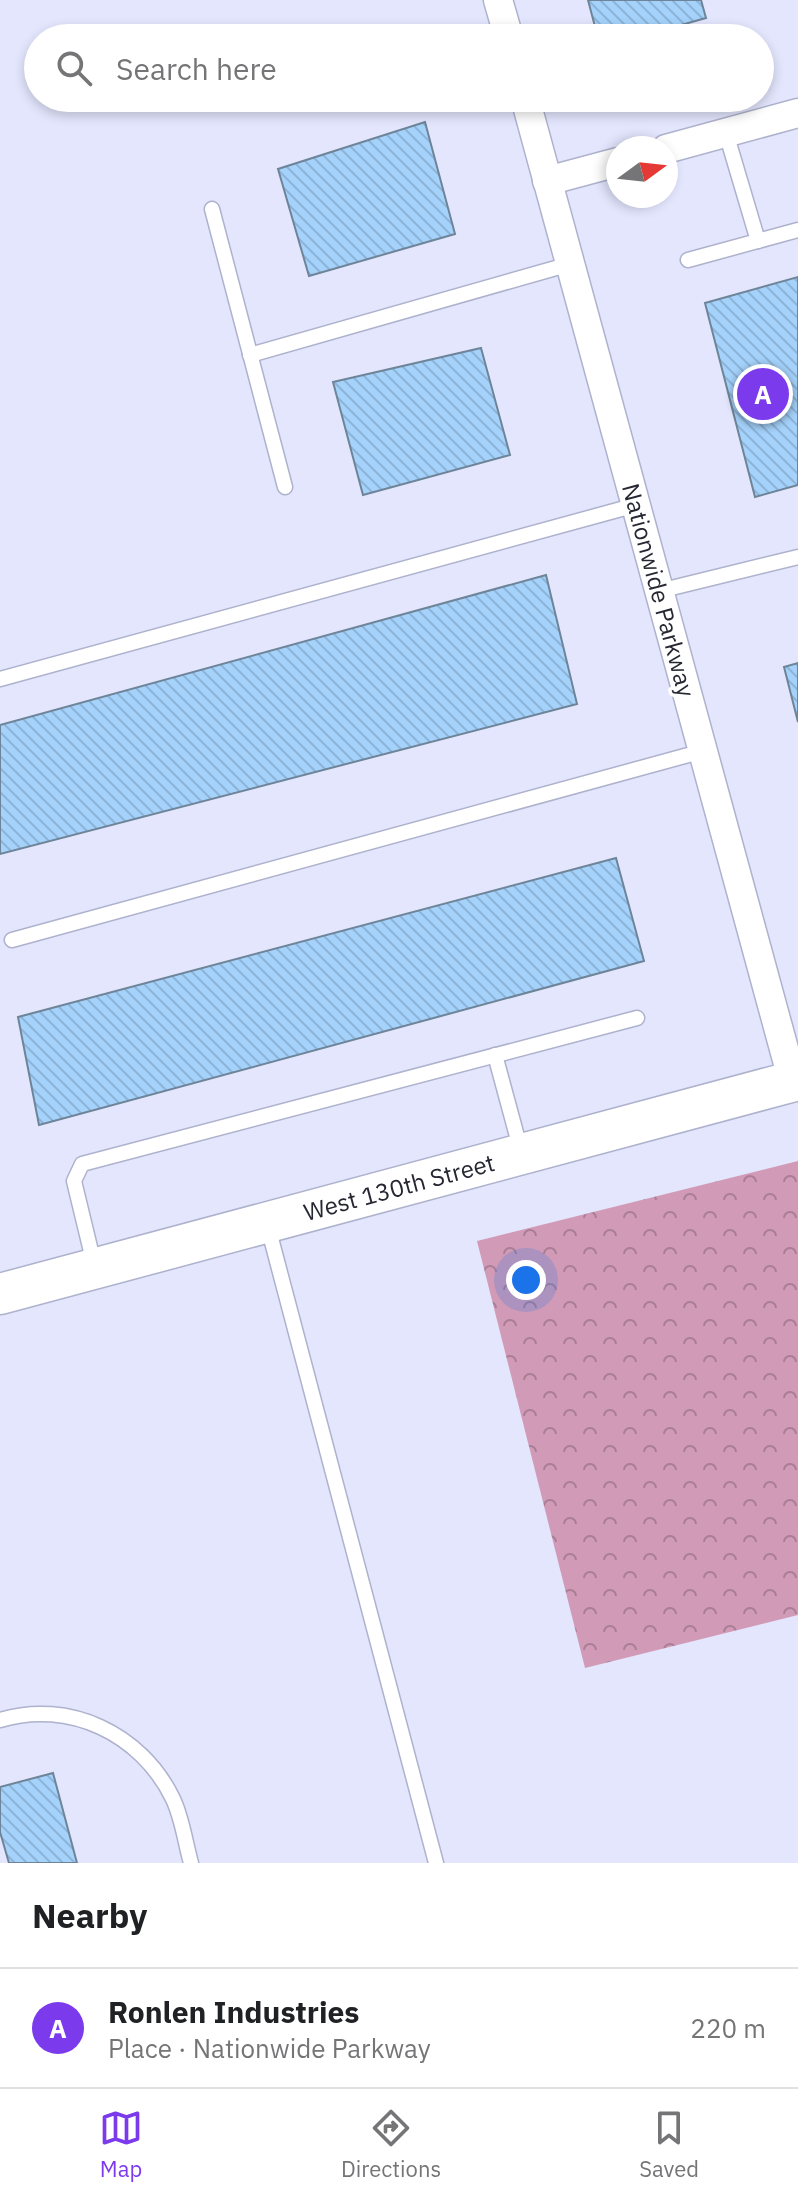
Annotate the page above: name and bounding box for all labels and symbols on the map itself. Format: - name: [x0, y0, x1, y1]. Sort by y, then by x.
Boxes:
- north arrow: [606, 136, 678, 208]
- pin: A: [737, 364, 789, 424]
- street label: Nationwide Parkway: [615, 480, 703, 700]
- street label: West 130th Street: [300, 1146, 498, 1228]
- your location: [506, 1260, 546, 1300]

